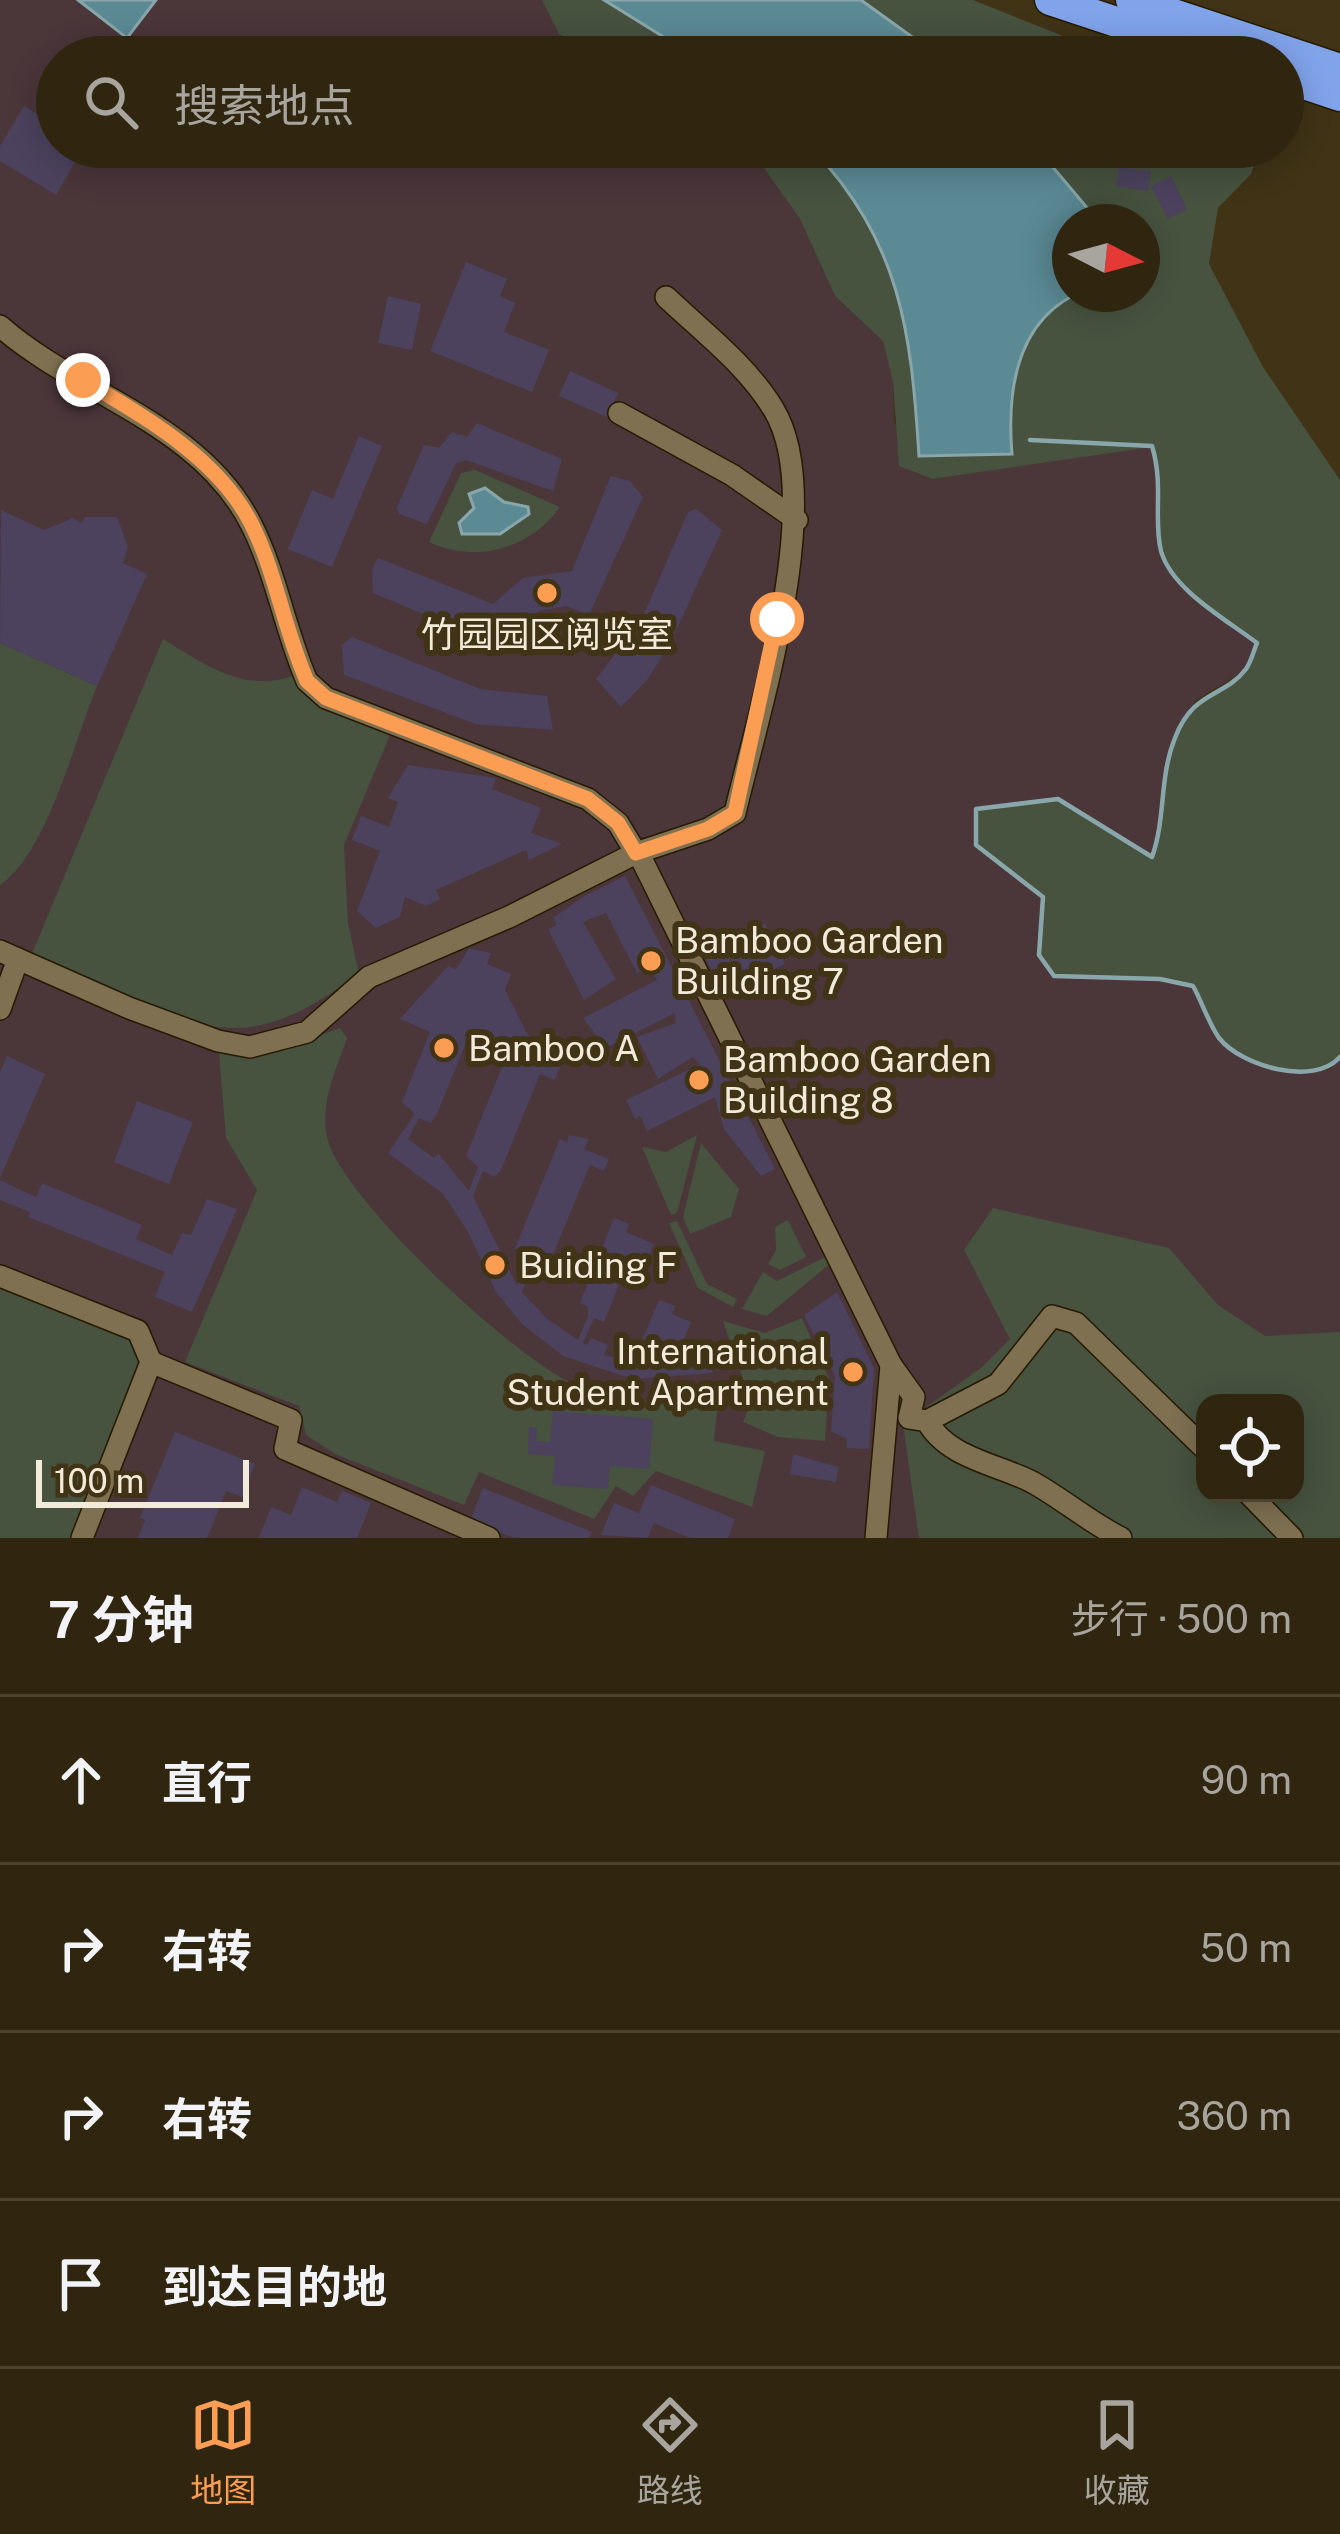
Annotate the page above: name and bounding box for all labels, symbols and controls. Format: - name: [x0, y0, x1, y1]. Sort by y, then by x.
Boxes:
- search box: [36, 36, 1304, 168]
- icon: search: [78, 69, 144, 135]
- text: 搜索地点: [174, 79, 354, 132]
- north arrow: [1052, 204, 1160, 312]
- route end: [56, 353, 110, 407]
- marker: 竹园园区阅览室: [534, 580, 560, 606]
- route start: [750, 592, 804, 646]
- place label: 竹园园区阅览室: [421, 613, 673, 655]
- place label: Bamboo Garden Building 7: [675, 919, 944, 1002]
- marker: Bamboo Garden Building 7: [638, 948, 664, 974]
- place label: Bamboo A: [468, 1027, 639, 1069]
- marker: Bamboo A: [431, 1035, 457, 1061]
- place label: Bamboo Garden Building 8: [723, 1038, 992, 1121]
- marker: Bamboo Garden Building 8: [686, 1067, 712, 1093]
- place label: Buiding F: [519, 1244, 677, 1286]
- marker: Buiding F: [482, 1252, 508, 1278]
- place label: International Student Apartment: [507, 1330, 829, 1413]
- marker: International Student Apartment: [840, 1359, 866, 1385]
- map controls: [1196, 1394, 1304, 1502]
- button: locate: [1196, 1394, 1304, 1502]
- scale bar: [36, 1454, 249, 1507]
- text: 100 m: [54, 1462, 144, 1500]
- text: 7 分钟: [48, 1590, 193, 1649]
- text: 步行 · 500 m: [1071, 1596, 1292, 1642]
- icon: ahead: [48, 1747, 114, 1813]
- text: 直行: [162, 1756, 252, 1809]
- text: 90 m: [1201, 1757, 1292, 1803]
- icon: right: [48, 1915, 114, 1981]
- text: 右转: [162, 1924, 252, 1977]
- text: 50 m: [1200, 1925, 1292, 1971]
- icon: right: [48, 2083, 114, 2149]
- text: 右转: [162, 2092, 252, 2145]
- text: 360 m: [1177, 2093, 1292, 2139]
- icon: arrive: [48, 2251, 114, 2317]
- text: 到达目的地: [162, 2260, 387, 2313]
- tab: 地图: [190, 2392, 256, 2512]
- tab: 路线: [637, 2392, 703, 2512]
- tab: 收藏: [1084, 2392, 1150, 2512]

